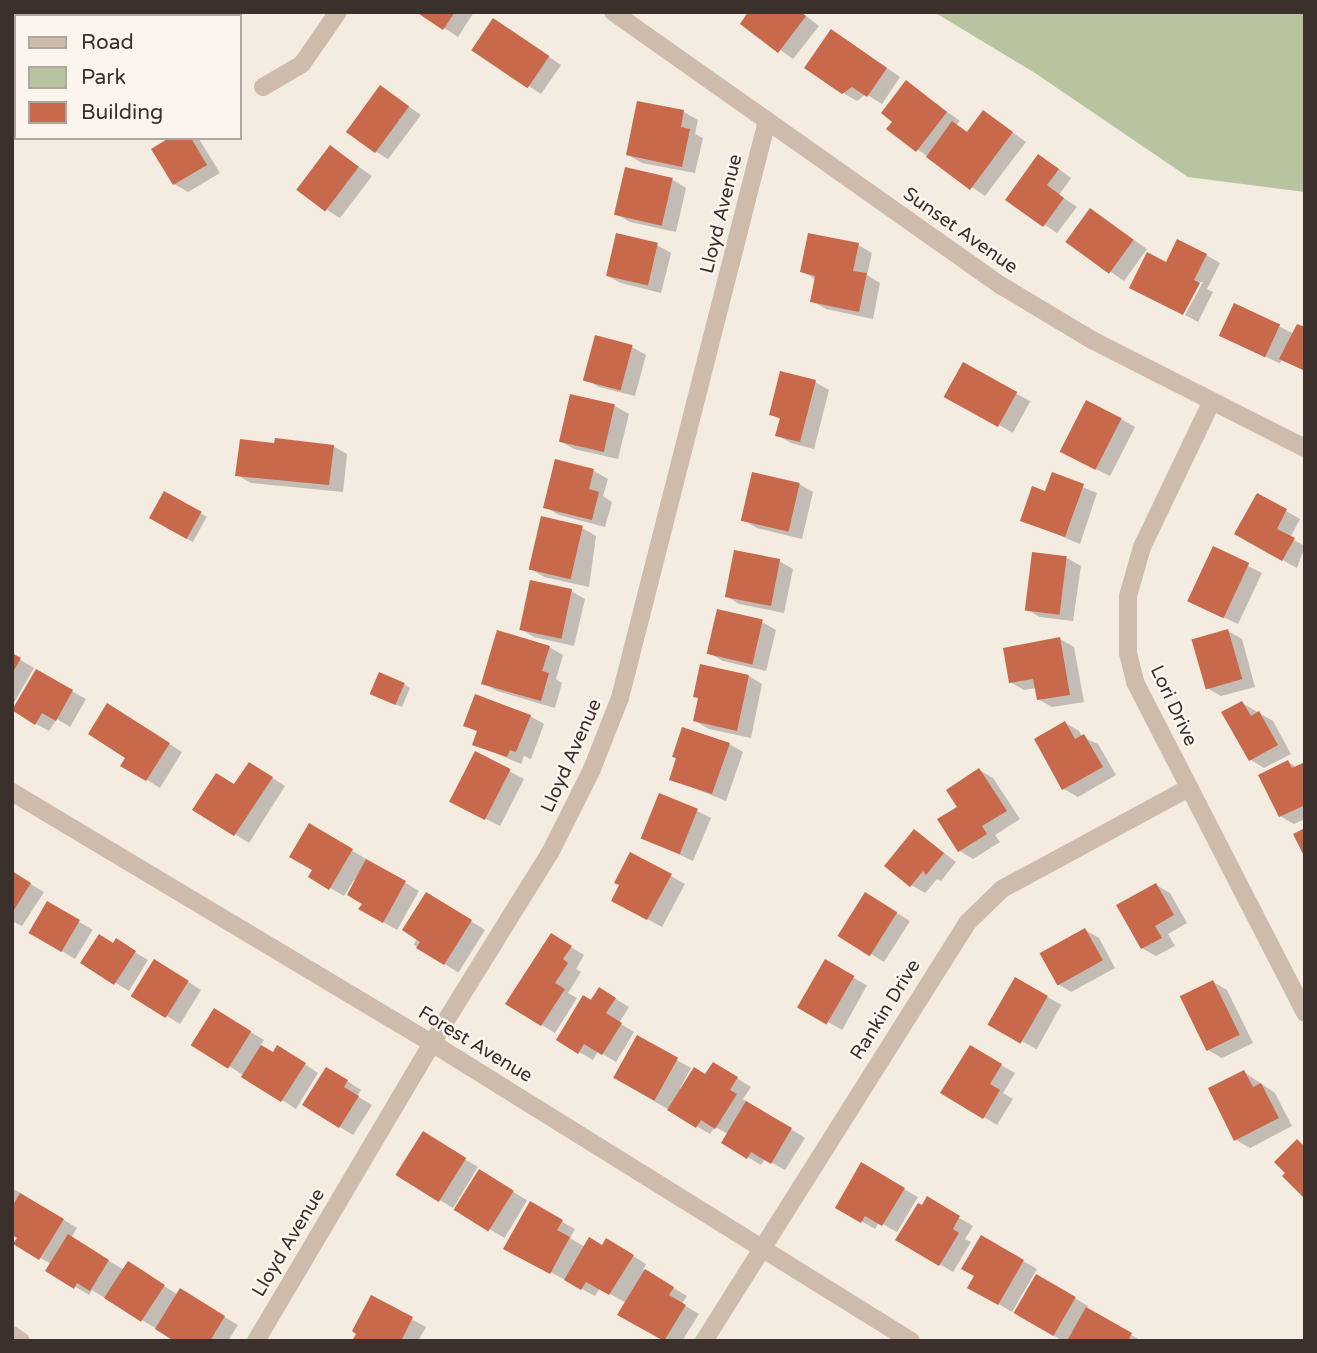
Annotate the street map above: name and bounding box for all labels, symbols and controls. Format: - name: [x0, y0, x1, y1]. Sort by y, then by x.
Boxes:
- legend: [14, 14, 242, 140]
- text: Road: [81, 30, 134, 55]
- text: Park: [81, 65, 126, 90]
- text: Building: [81, 100, 163, 125]
- street label: Lloyd Avenue: [696, 152, 748, 276]
- street label: Sunset Avenue: [898, 183, 1022, 279]
- street label: Lori Drive: [1144, 662, 1202, 750]
- street label: Lloyd Avenue: [537, 696, 607, 816]
- street label: Rankin Drive: [846, 956, 926, 1064]
- street label: Forest Avenue: [414, 1002, 536, 1088]
- street label: Lloyd Avenue: [248, 1185, 330, 1301]

